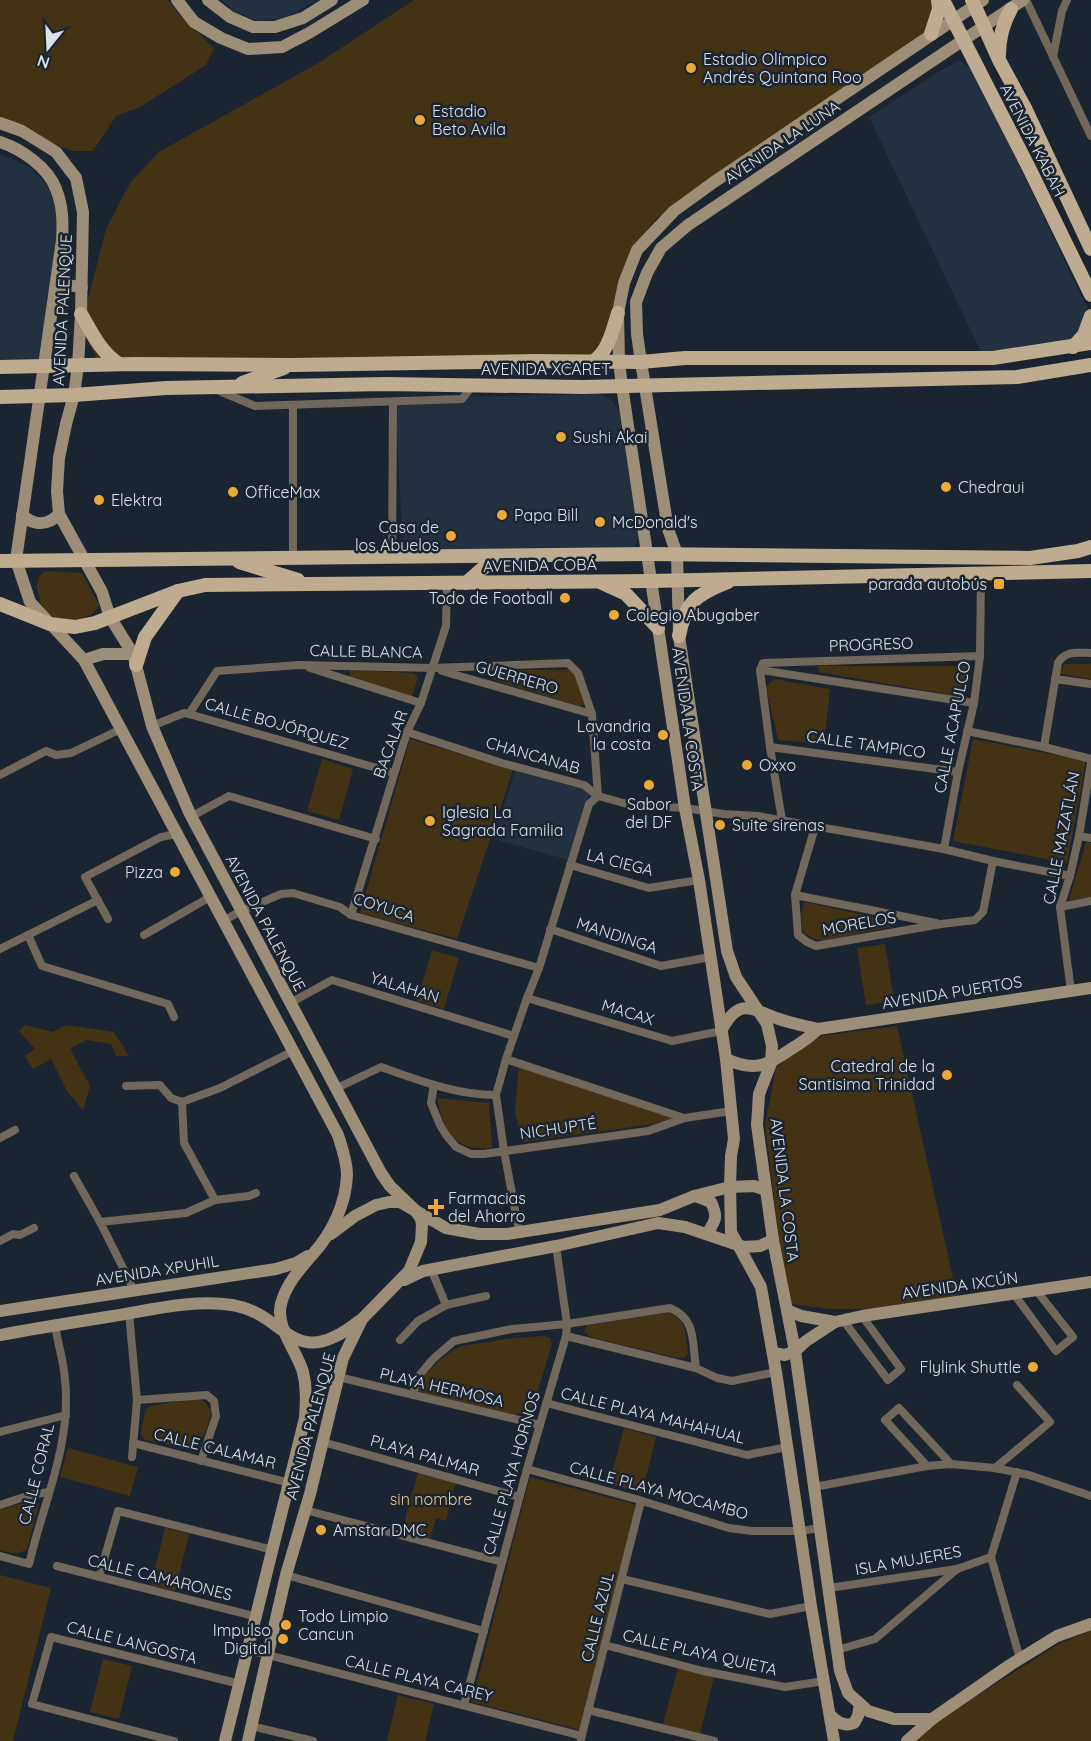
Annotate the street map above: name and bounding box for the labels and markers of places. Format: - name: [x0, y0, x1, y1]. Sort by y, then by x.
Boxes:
- place label: Estadio Olímpico Andrés Quintana Roo: [703, 49, 862, 87]
- marker: Estadio Olímpico Andrés Quintana Roo: [684, 61, 698, 75]
- place label: Estadio Beto Avila: [432, 101, 506, 139]
- marker: Estadio Beto Avila: [413, 113, 427, 127]
- place label: Sushi Akai: [573, 427, 647, 447]
- marker: Sushi Akai: [554, 430, 568, 444]
- place label: Chedraui: [958, 477, 1024, 497]
- marker: Chedraui: [939, 480, 953, 494]
- place label: OfficeMax: [245, 482, 320, 502]
- marker: OfficeMax: [226, 485, 240, 499]
- place label: Elektra: [111, 490, 162, 510]
- marker: Elektra: [92, 493, 106, 507]
- place label: Papa Bill: [514, 505, 578, 525]
- marker: Papa Bill: [495, 508, 509, 522]
- place label: McDonald's: [612, 512, 698, 532]
- marker: McDonald's: [593, 515, 607, 529]
- place label: Casa de los Abuelos: [355, 517, 439, 555]
- marker: Casa de los Abuelos: [444, 529, 458, 543]
- place label: parada autobús: [868, 574, 987, 594]
- marker: parada autobús: [992, 577, 1006, 591]
- place label: Todo de Football: [428, 588, 553, 608]
- marker: Todo de Football: [558, 591, 572, 605]
- place label: Colegio Abugaber: [626, 605, 760, 625]
- marker: Colegio Abugaber: [607, 608, 621, 622]
- place label: Lavandria la costa: [577, 716, 651, 754]
- marker: Lavandria la costa: [656, 728, 670, 742]
- place label: Oxxo: [759, 755, 796, 775]
- marker: Oxxo: [740, 758, 754, 772]
- marker: Sabor del DF: [642, 778, 656, 792]
- place label: Sabor del DF: [625, 794, 673, 832]
- place label: Iglesia La Sagrada Familia: [442, 802, 563, 840]
- marker: Iglesia La Sagrada Familia: [423, 814, 437, 828]
- place label: Suite sirenas: [732, 815, 825, 835]
- marker: Suite sirenas: [713, 818, 727, 832]
- place label: Pizza: [125, 862, 163, 882]
- marker: Pizza: [168, 865, 182, 879]
- place label: Catedral de la Santisima Trinidad: [799, 1056, 935, 1094]
- marker: Catedral de la Santisima Trinidad: [940, 1068, 954, 1082]
- place label: Farmacias del Ahorro: [448, 1188, 526, 1226]
- marker: Farmacias del Ahorro: [429, 1200, 443, 1214]
- place label: Flylink Shuttle: [920, 1357, 1021, 1377]
- marker: Flylink Shuttle: [1026, 1360, 1040, 1374]
- place label: Amstar DMC: [333, 1520, 426, 1540]
- marker: Amstar DMC: [314, 1523, 328, 1537]
- place label: Todo Limpio Cancun: [298, 1606, 388, 1644]
- marker: Todo Limpio Cancun: [279, 1618, 293, 1632]
- place label: Impulso Digital: [213, 1620, 271, 1658]
- marker: Impulso Digital: [276, 1632, 290, 1646]

